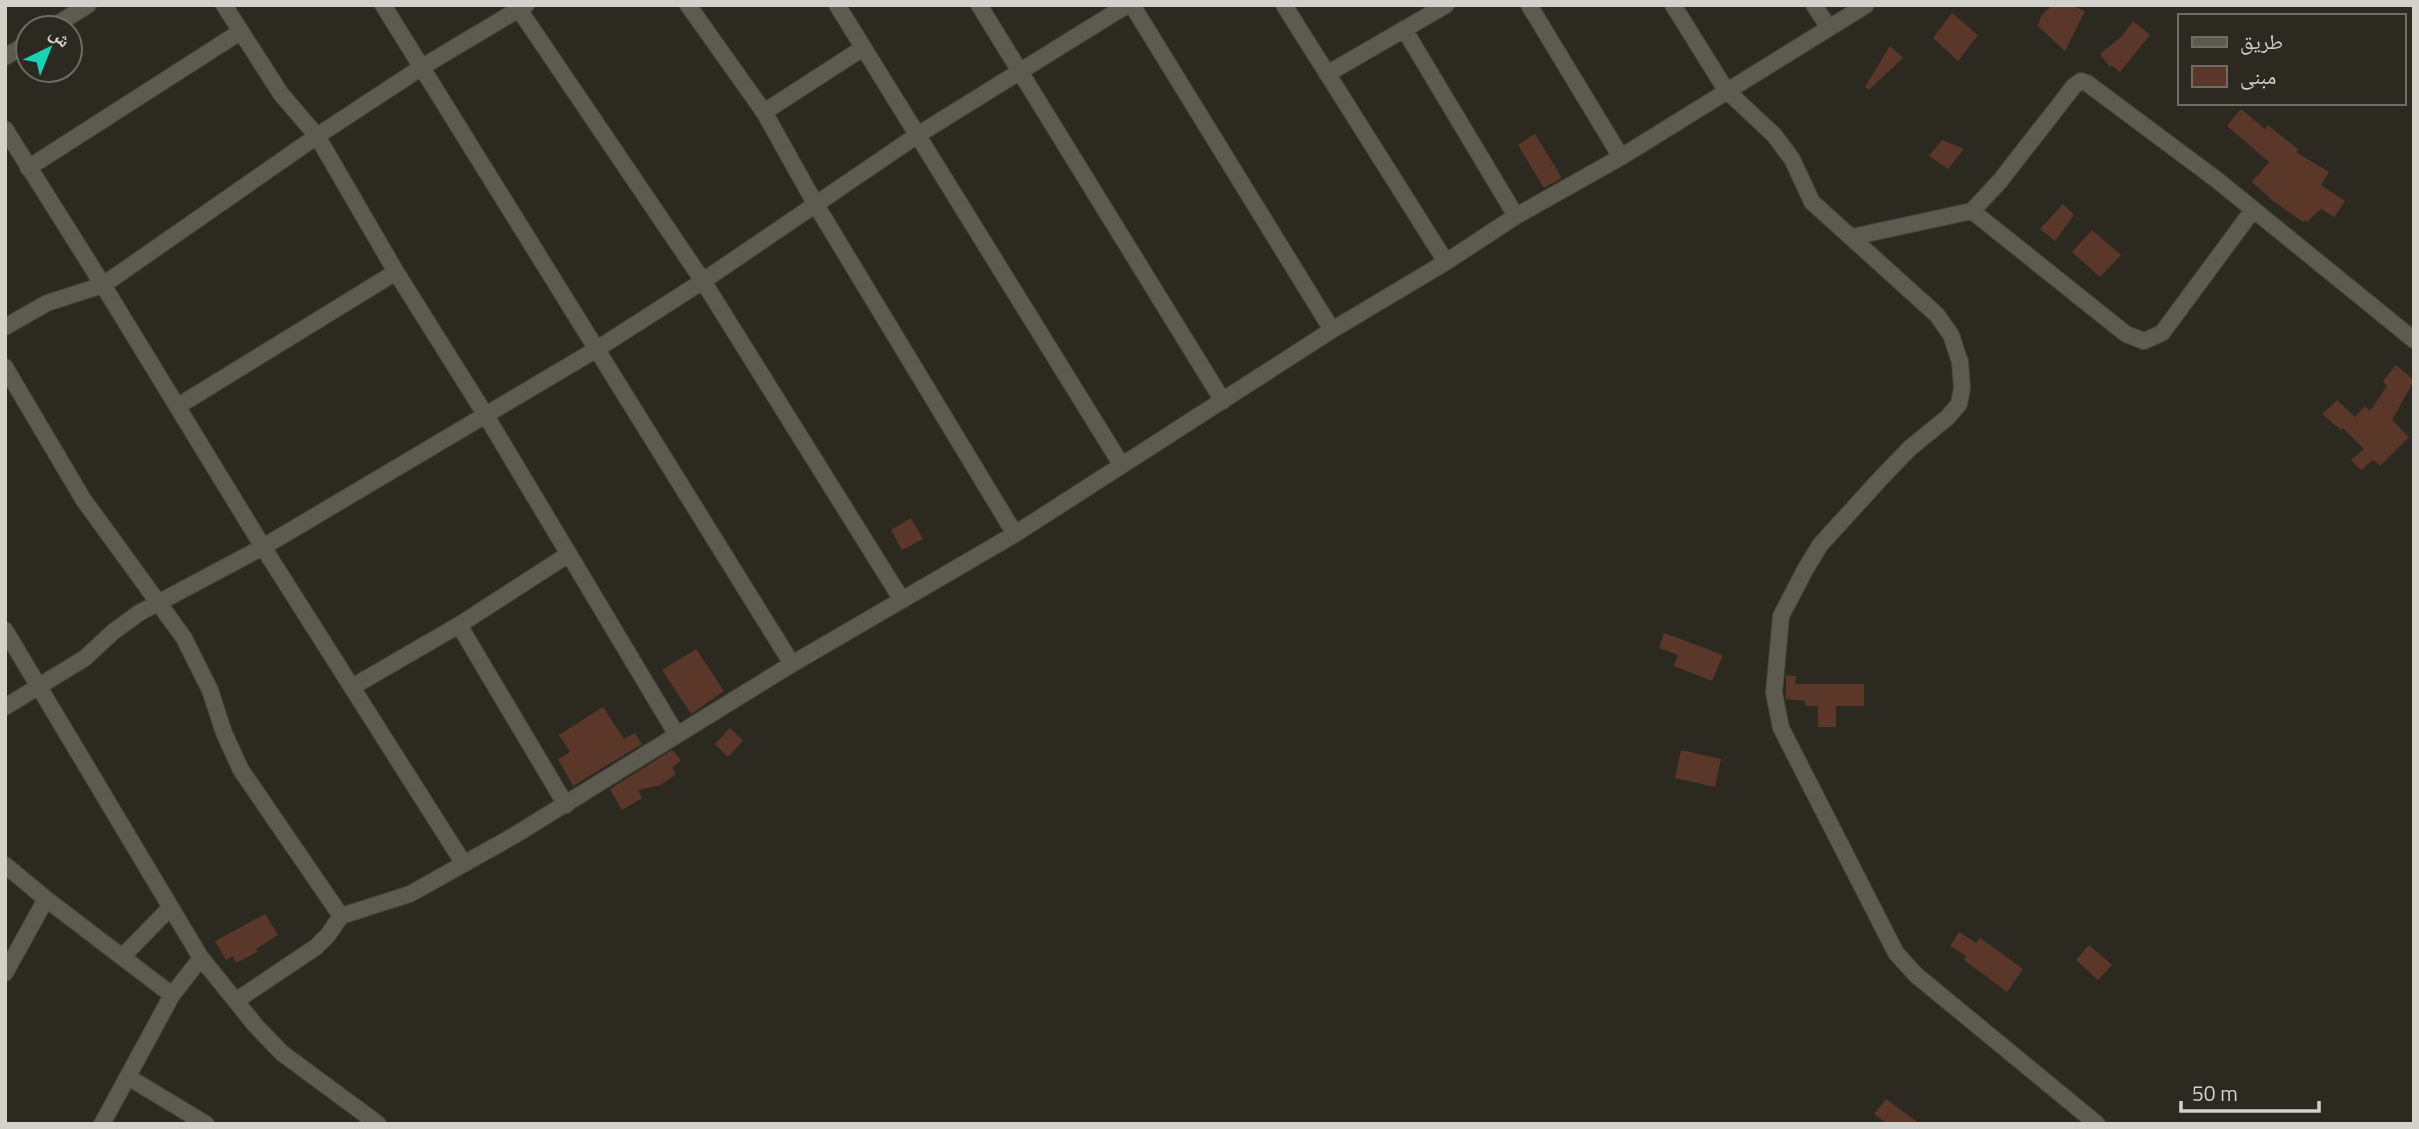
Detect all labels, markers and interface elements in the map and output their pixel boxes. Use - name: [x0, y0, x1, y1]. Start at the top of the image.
- north arrow: [14, 14, 84, 84]
- legend: [2178, 14, 2405, 105]
- text: ش: [44, 19, 78, 54]
- text: طريق: [2240, 25, 2283, 57]
- text: مبنى: [2240, 60, 2276, 92]
- scale bar: [2181, 1070, 2319, 1114]
- text: 50 m: [2192, 1077, 2238, 1109]

